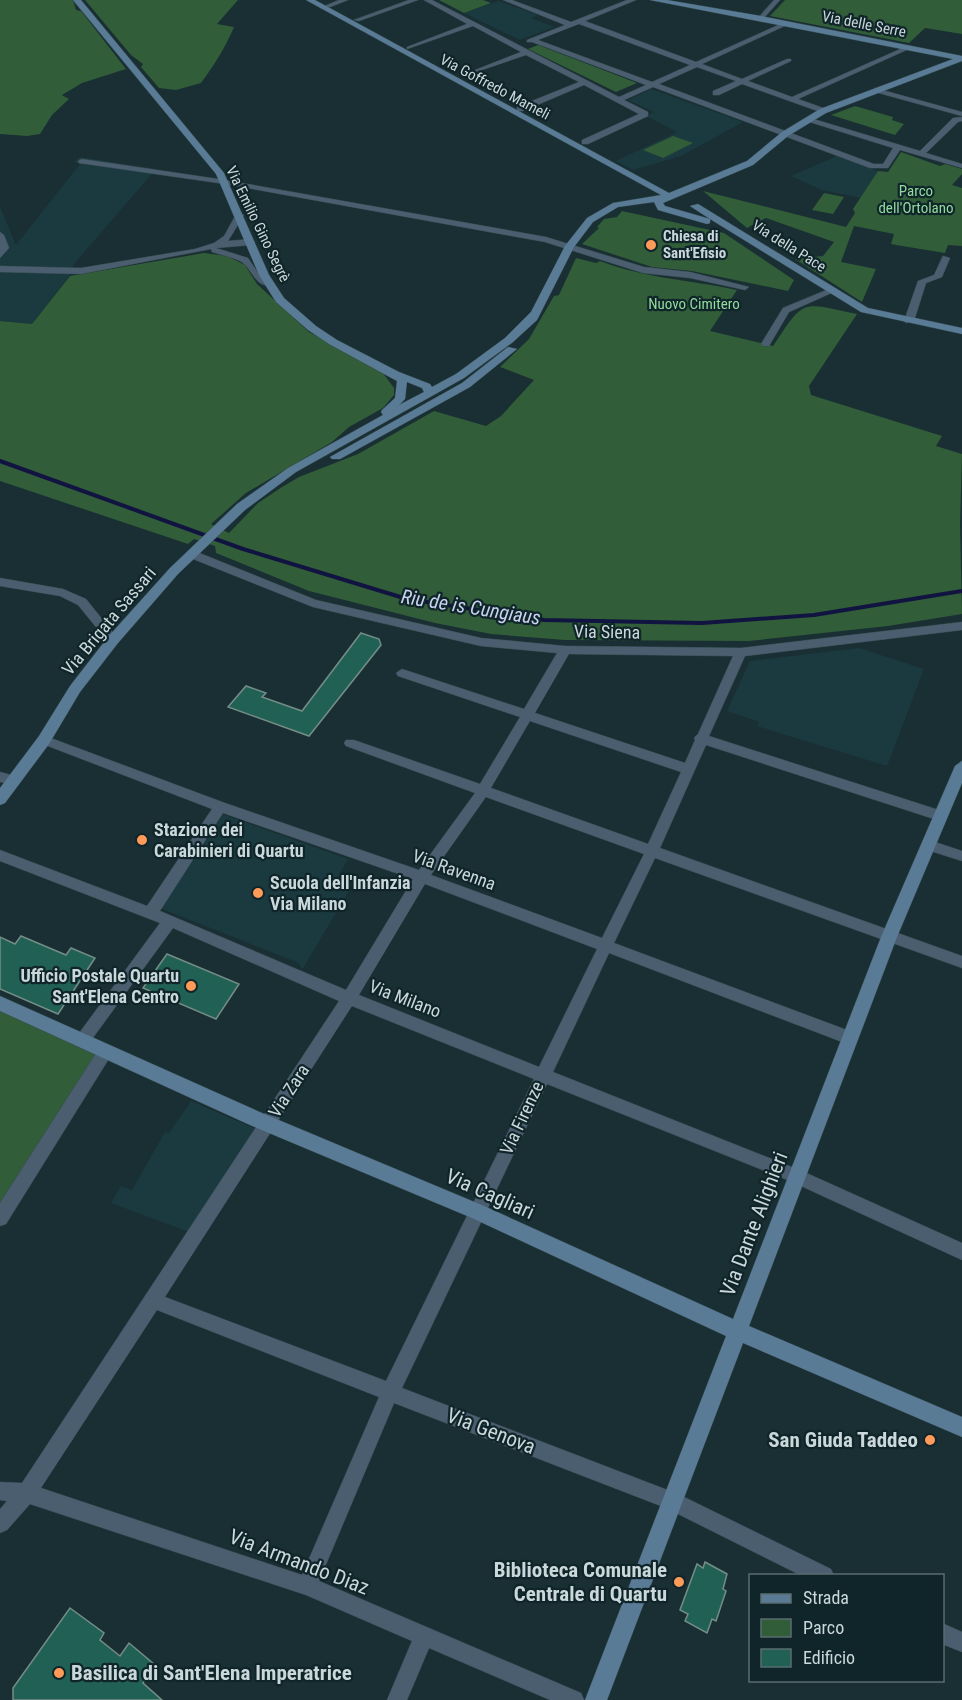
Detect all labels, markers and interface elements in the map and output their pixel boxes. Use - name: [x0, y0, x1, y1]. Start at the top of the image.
- street label: Via delle Serre: [820, 7, 908, 41]
- street label: Via Goffredo Mameli: [437, 50, 553, 124]
- street label: Via Emilio Gino Segrè: [222, 163, 294, 285]
- park label: Parco dell'Ortolano: [878, 182, 954, 217]
- street label: Via della Pace: [749, 216, 829, 276]
- place label: Chiesa di Sant'Efisio: [663, 227, 726, 262]
- marker: Chiesa di Sant'Efisio: [644, 238, 658, 252]
- park label: Nuovo Cimitero: [648, 295, 740, 313]
- street label: Via Brigata Sassari: [57, 562, 160, 679]
- water label: Riu de is Cungiaus: [399, 584, 543, 630]
- street label: Via Siena: [574, 620, 640, 643]
- place label: Stazione dei Carabinieri di Quartu: [154, 819, 304, 861]
- marker: Stazione dei Carabinieri di Quartu: [135, 833, 149, 847]
- street label: Via Ravenna: [410, 845, 499, 894]
- place label: Scuola dell'Infanzia Via Milano: [270, 872, 411, 914]
- marker: Scuola dell'Infanzia Via Milano: [251, 886, 265, 900]
- place label: Ufficio Postale Quartu Sant'Elena Centro: [21, 965, 179, 1007]
- street label: Via Milano: [366, 975, 444, 1022]
- marker: Ufficio Postale Quartu Sant'Elena Centro: [184, 979, 198, 993]
- street label: Via Zara: [264, 1060, 313, 1121]
- street label: Via Firenze: [495, 1078, 548, 1158]
- street label: Via Dante Alighieri: [715, 1148, 793, 1300]
- street label: Via Cagliari: [442, 1164, 538, 1224]
- street label: Via Genova: [443, 1403, 539, 1459]
- place label: San Giuda Taddeo: [768, 1428, 918, 1452]
- marker: San Giuda Taddeo: [923, 1433, 937, 1447]
- street label: Via Armando Diaz: [226, 1524, 372, 1600]
- place label: Biblioteca Comunale Centrale di Quartu: [494, 1558, 667, 1606]
- legend: [749, 1574, 944, 1682]
- marker: Biblioteca Comunale Centrale di Quartu: [672, 1575, 686, 1589]
- text: Strada: [803, 1587, 849, 1608]
- text: Parco: [803, 1617, 844, 1638]
- text: Edificio: [803, 1647, 855, 1668]
- place label: Basilica di Sant'Elena Imperatrice: [71, 1661, 352, 1685]
- marker: Basilica di Sant'Elena Imperatrice: [52, 1666, 66, 1680]

